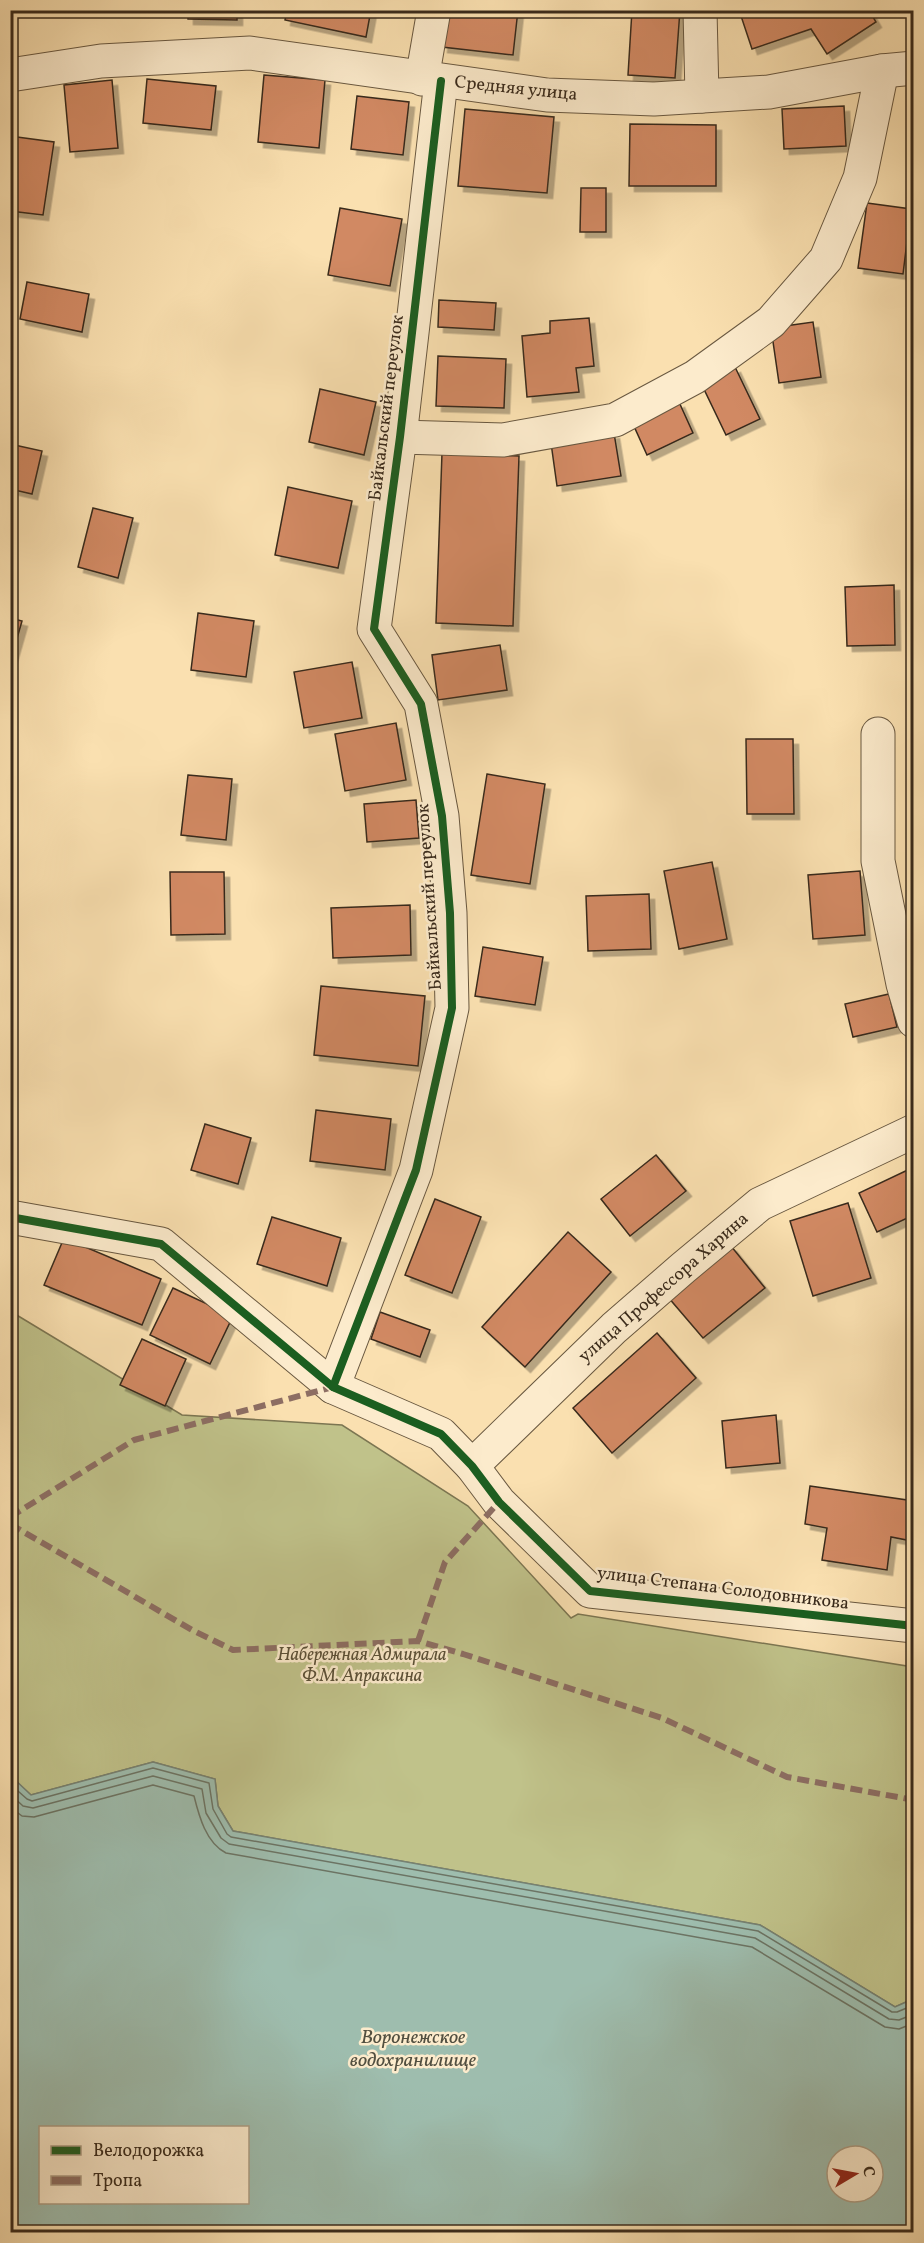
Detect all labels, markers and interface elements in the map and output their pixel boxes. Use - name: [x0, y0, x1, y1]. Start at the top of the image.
- street label: Средняя улица: [453, 70, 579, 108]
- street label: Байкальский переулок: [363, 313, 411, 502]
- street label: Байкальский переулок: [411, 802, 449, 991]
- street label: улица Профессора Харина: [573, 1207, 755, 1369]
- street label: улица Степана Солодовникова: [595, 1561, 851, 1617]
- park label: Набережная Адмирала Ф.М. Апраксина: [277, 1643, 447, 1689]
- water label: Воронежское водохранилище: [350, 2024, 477, 2075]
- legend: [39, 2126, 249, 2204]
- text: Велодорожка: [93, 2139, 204, 2164]
- north arrow: [825, 2144, 885, 2204]
- text: С: [856, 2165, 880, 2179]
- text: Тропа: [93, 2169, 142, 2194]

